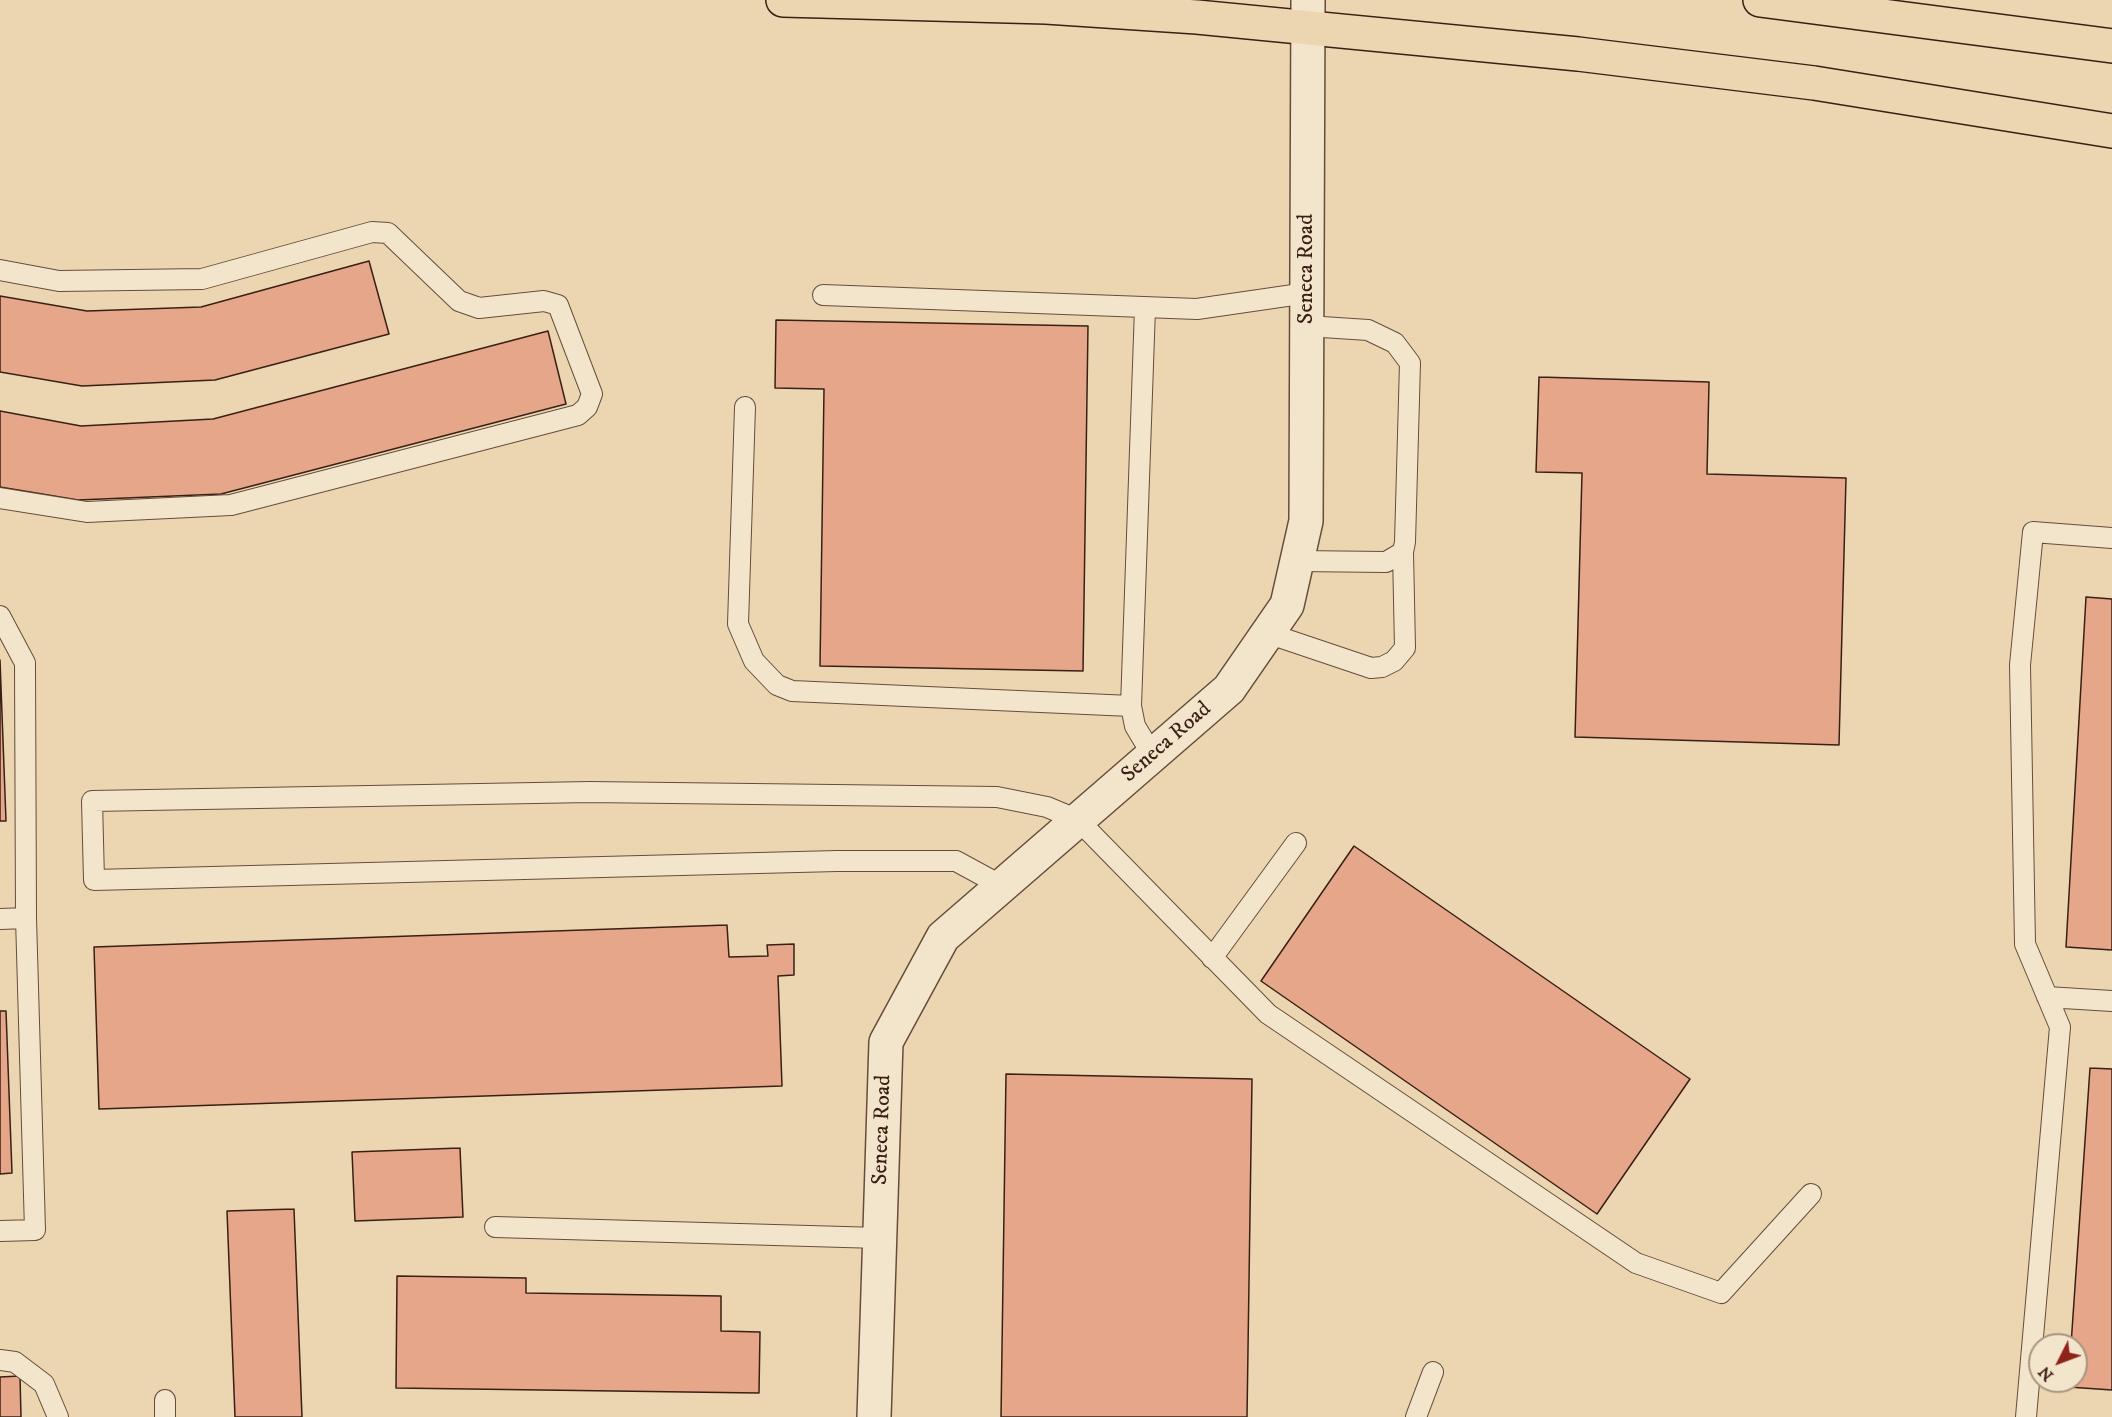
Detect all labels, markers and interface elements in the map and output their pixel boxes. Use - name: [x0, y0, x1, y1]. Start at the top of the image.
- street label: Seneca Road: [1294, 214, 1320, 324]
- street label: Seneca Road: [1117, 697, 1217, 789]
- street label: Seneca Road: [868, 1074, 898, 1186]
- north arrow: [2028, 1333, 2088, 1393]
- text: N: [2034, 1362, 2058, 1385]

